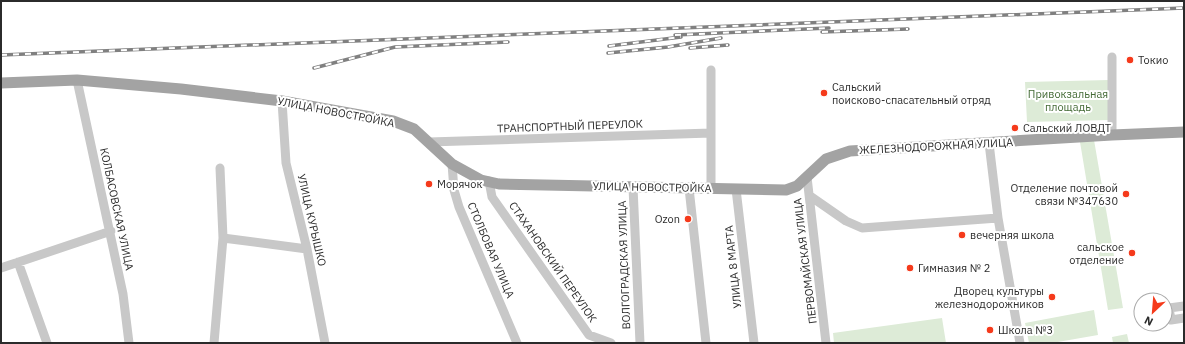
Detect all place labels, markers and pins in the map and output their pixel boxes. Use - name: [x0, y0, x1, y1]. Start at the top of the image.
- place label: Токио: [1138, 53, 1168, 67]
- marker: Токио: [1125, 55, 1135, 65]
- place label: Сальский поисково-спасательный отряд: [832, 80, 991, 107]
- marker: Сальский поисково-спасательный отряд: [819, 88, 829, 98]
- place label: Сальский ЛОВДТ: [1023, 121, 1112, 135]
- marker: Сальский ЛОВДТ: [1010, 123, 1020, 133]
- place label: Морячок: [437, 177, 483, 191]
- marker: Морячок: [424, 179, 434, 189]
- place label: Отделение почтовой связи №347630: [1011, 181, 1118, 208]
- marker: Отделение почтовой связи №347630: [1121, 189, 1131, 199]
- place label: Ozon: [655, 212, 680, 226]
- marker: Ozon: [683, 214, 693, 224]
- place label: вечерняя школа: [970, 228, 1054, 242]
- marker: вечерняя школа: [957, 230, 967, 240]
- place label: сальское отделение: [1069, 240, 1124, 267]
- marker: сальское отделение: [1127, 248, 1137, 258]
- place label: Гимназия № 2: [918, 261, 990, 275]
- marker: Гимназия № 2: [905, 263, 915, 273]
- place label: Дворец культуры железнодорожников: [935, 284, 1044, 311]
- marker: Дворец культуры железнодорожников: [1047, 292, 1057, 302]
- place label: Школа №3: [998, 323, 1053, 337]
- marker: Школа №3: [985, 325, 995, 335]

